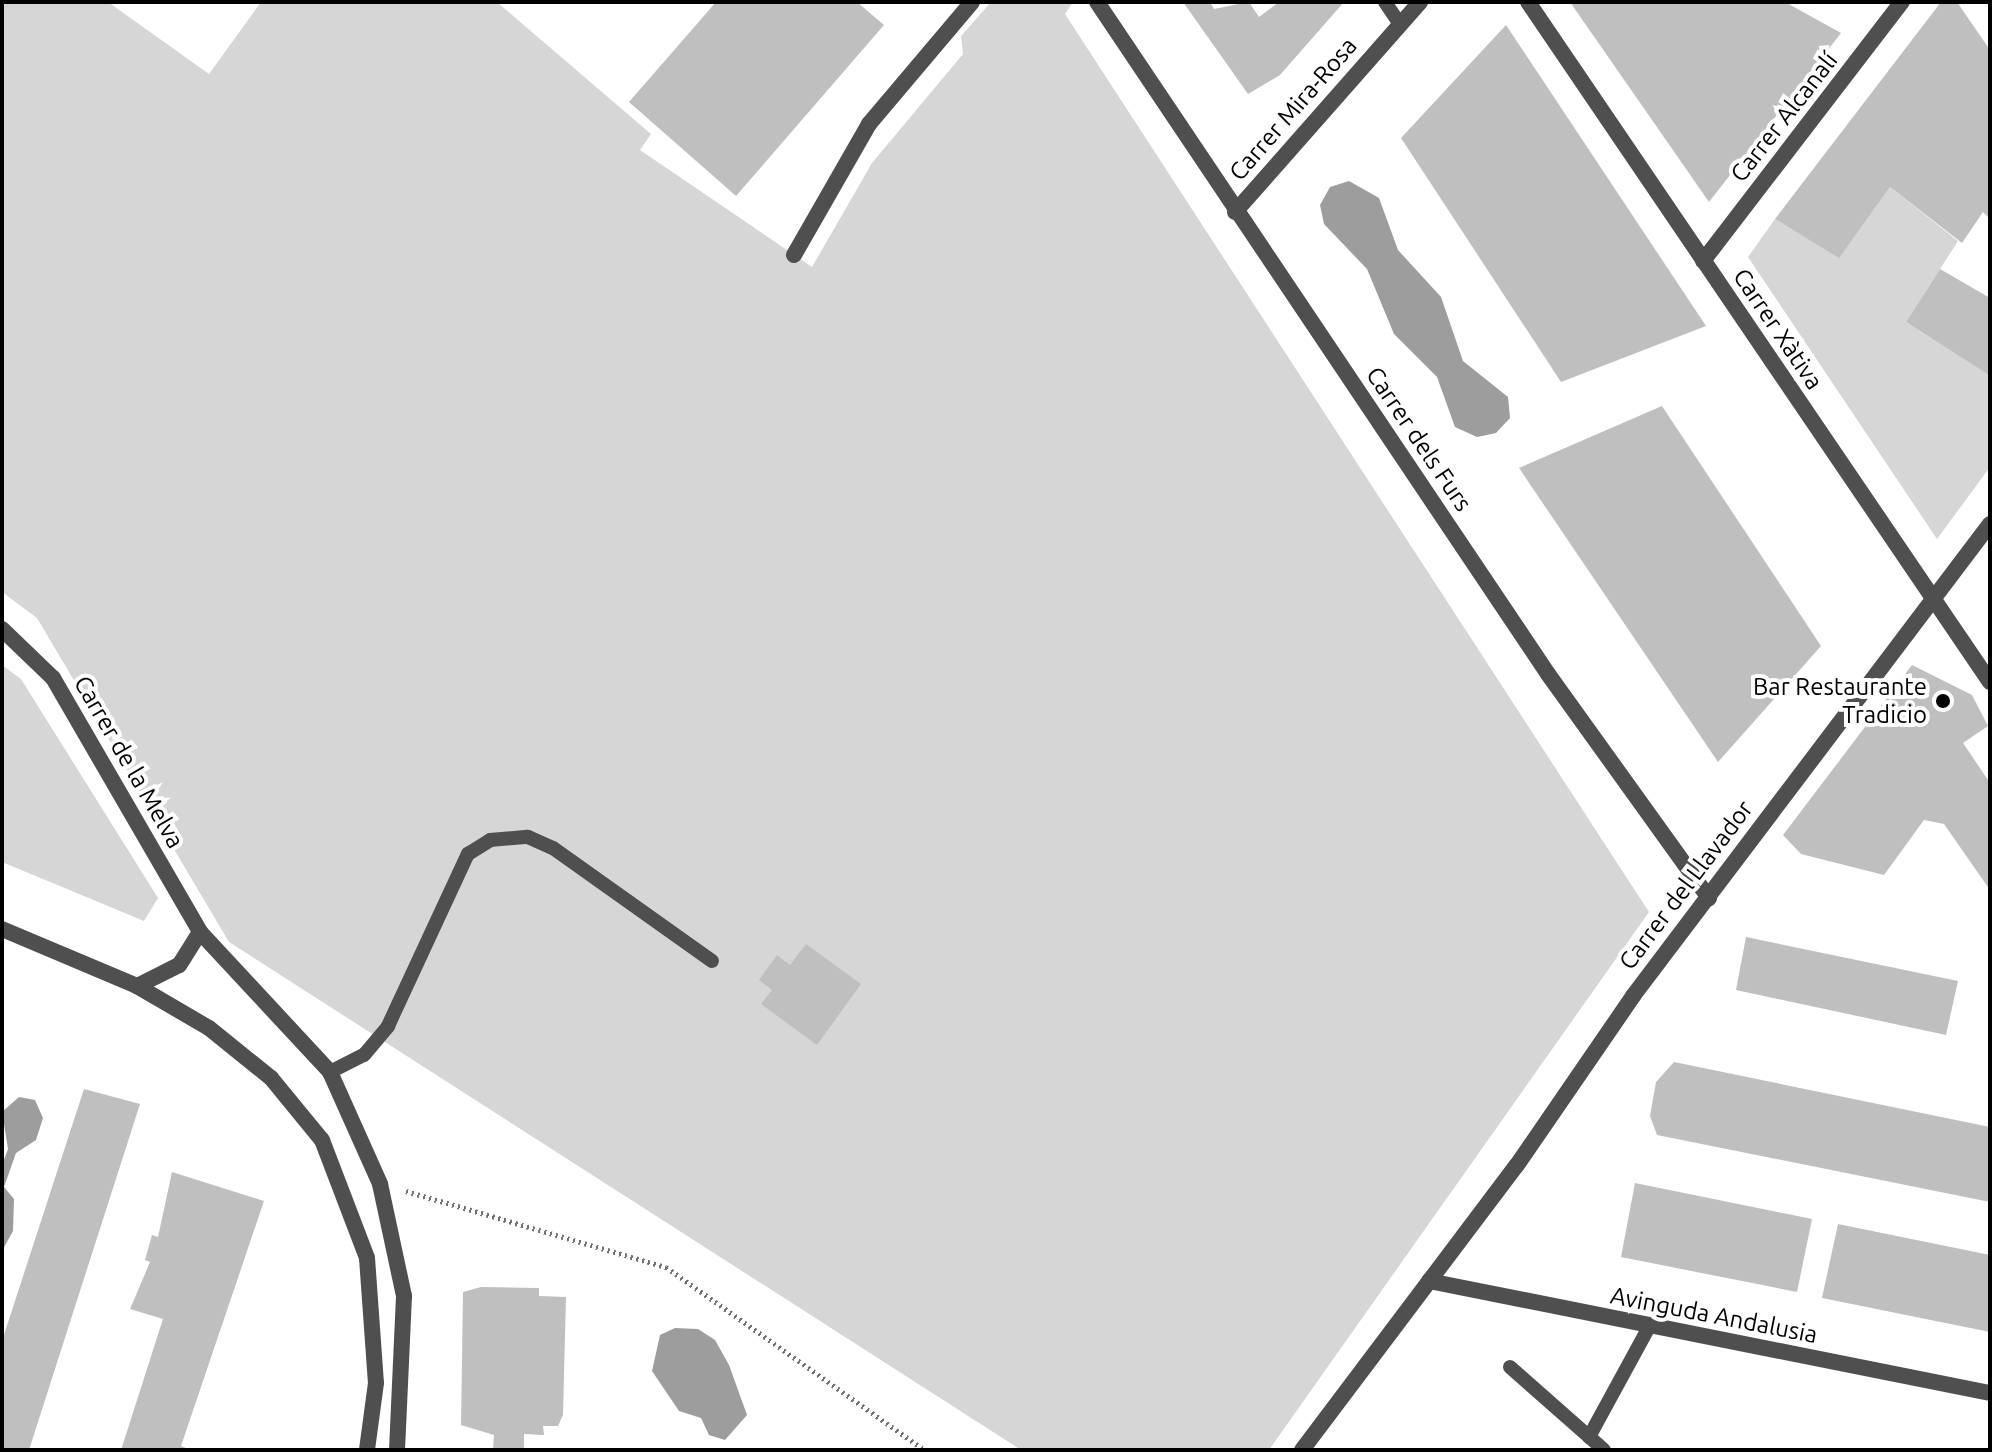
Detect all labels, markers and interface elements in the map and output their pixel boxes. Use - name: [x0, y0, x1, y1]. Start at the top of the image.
- street label: Carrer Mira-Rosa: [1223, 32, 1363, 186]
- street label: Carrer Alcanalí: [1724, 46, 1844, 188]
- street label: Carrer Xàtiva: [1727, 263, 1829, 395]
- street label: Carrer dels Furs: [1360, 361, 1478, 517]
- street label: Carrer de la Melva: [68, 671, 190, 853]
- place label: Bar Restaurante Tradicio: [1753, 673, 1927, 729]
- marker: Bar Restaurante Tradicio: [1934, 692, 1952, 710]
- street label: Carrer del Llavador: [1613, 795, 1759, 975]
- street label: Avinguda Andalusia: [1608, 1281, 1820, 1349]

